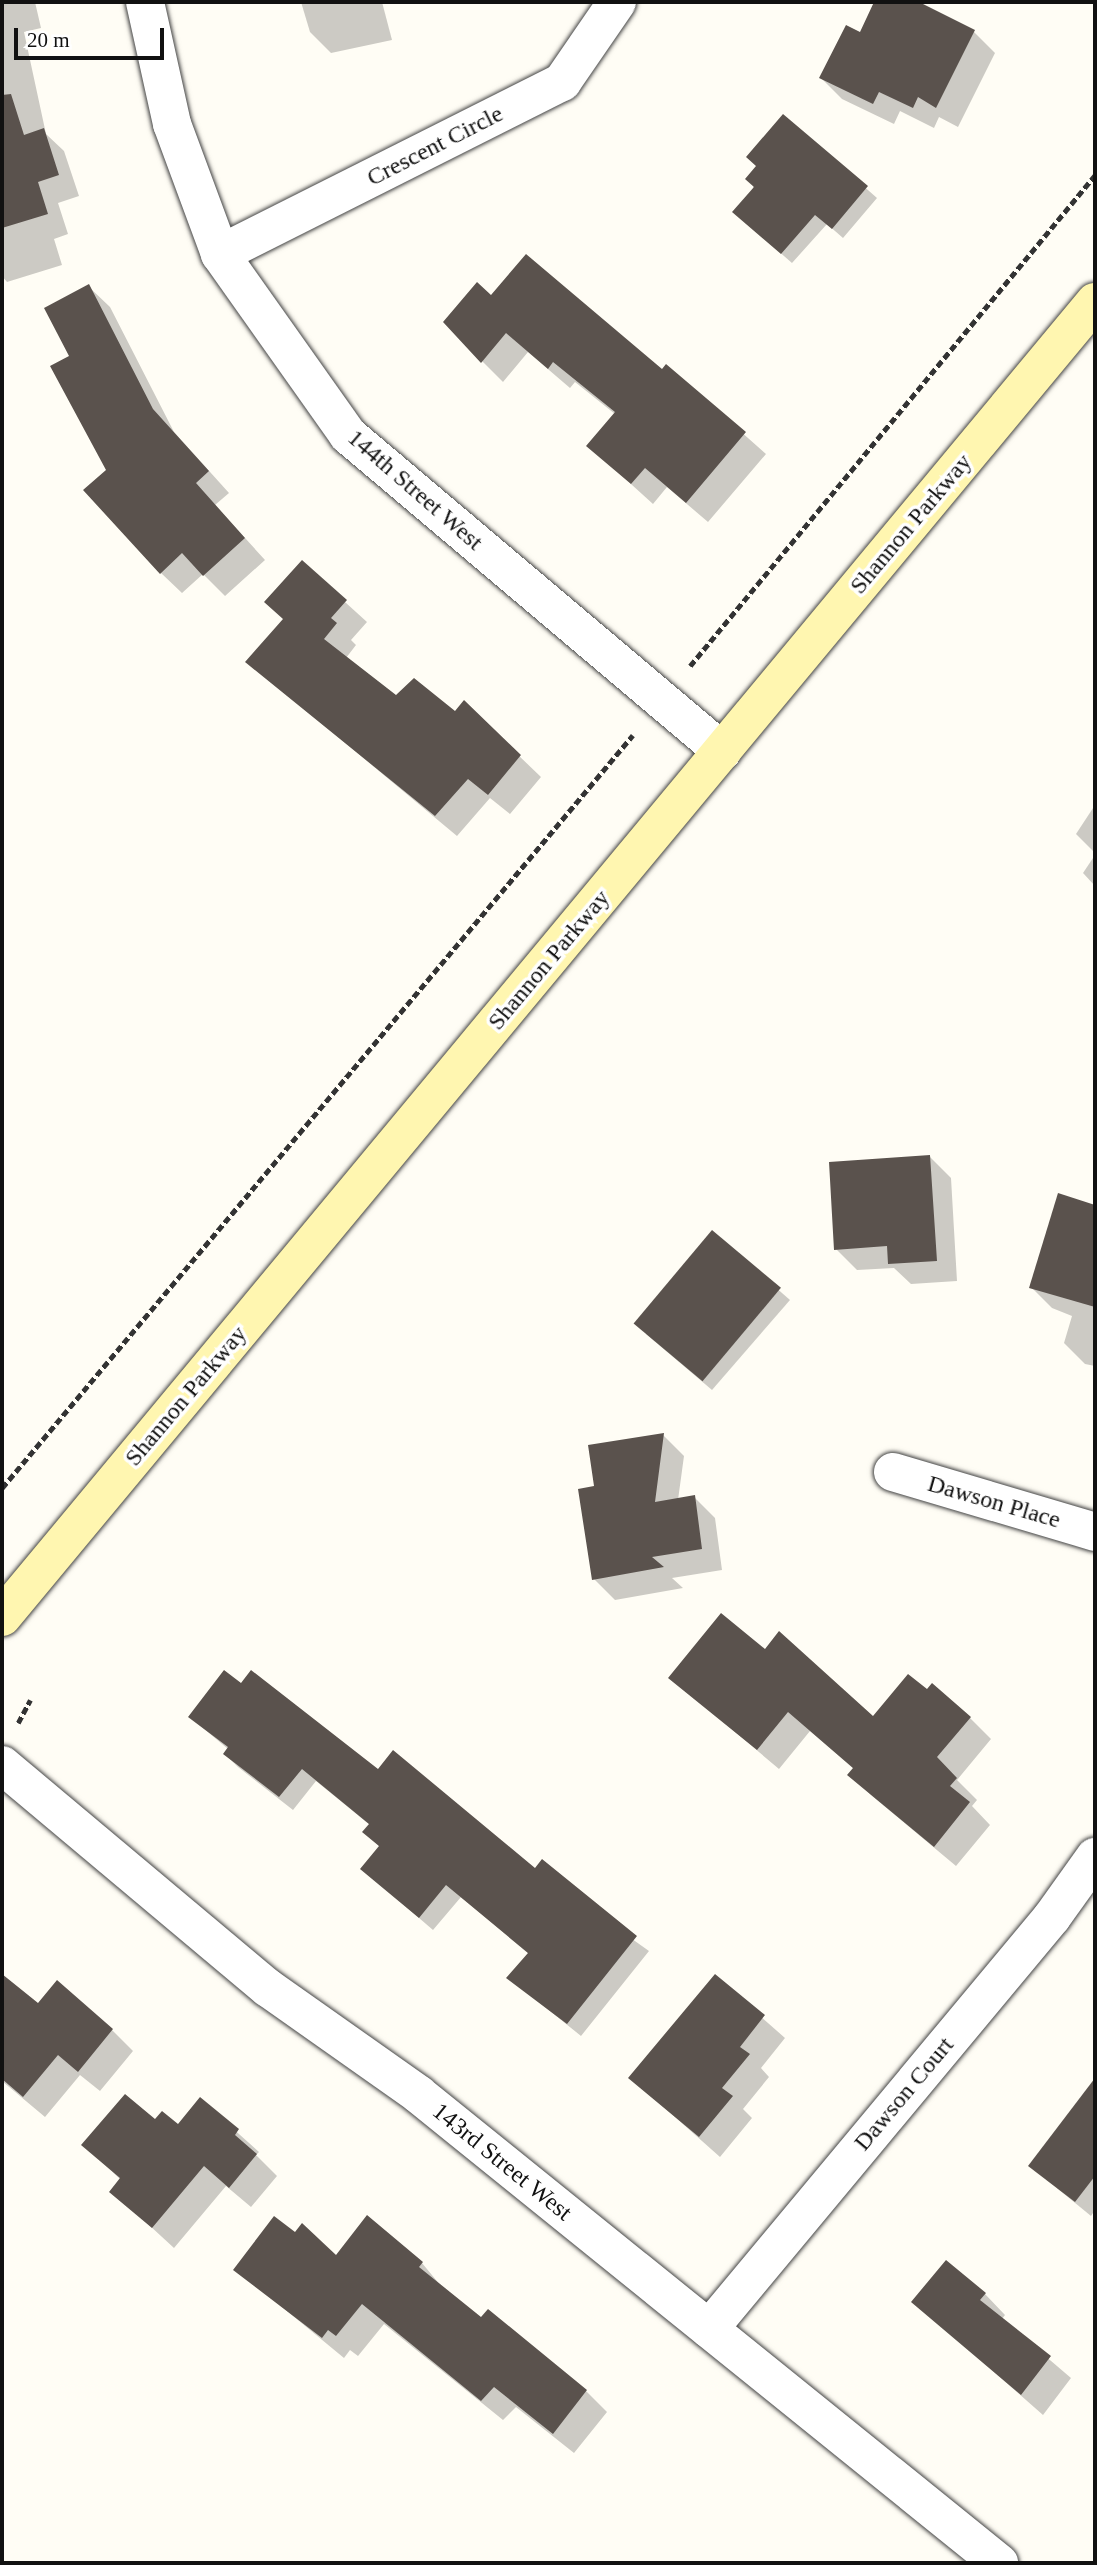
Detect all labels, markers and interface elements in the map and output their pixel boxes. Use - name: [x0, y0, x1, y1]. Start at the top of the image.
- scale bar: [18, 14, 168, 58]
- text: 20 m: [27, 28, 70, 52]
- street label: Crescent Circle: [362, 99, 508, 193]
- street label: 144th Street West: [341, 423, 489, 557]
- street label: Shannon Parkway: [844, 448, 978, 600]
- street label: Shannon Parkway: [482, 884, 616, 1036]
- street label: Shannon Parkway: [119, 1320, 253, 1472]
- street label: Dawson Place: [924, 1469, 1064, 1535]
- street label: Dawson Court: [848, 2031, 960, 2157]
- street label: 143rd Street West: [426, 2097, 578, 2227]

